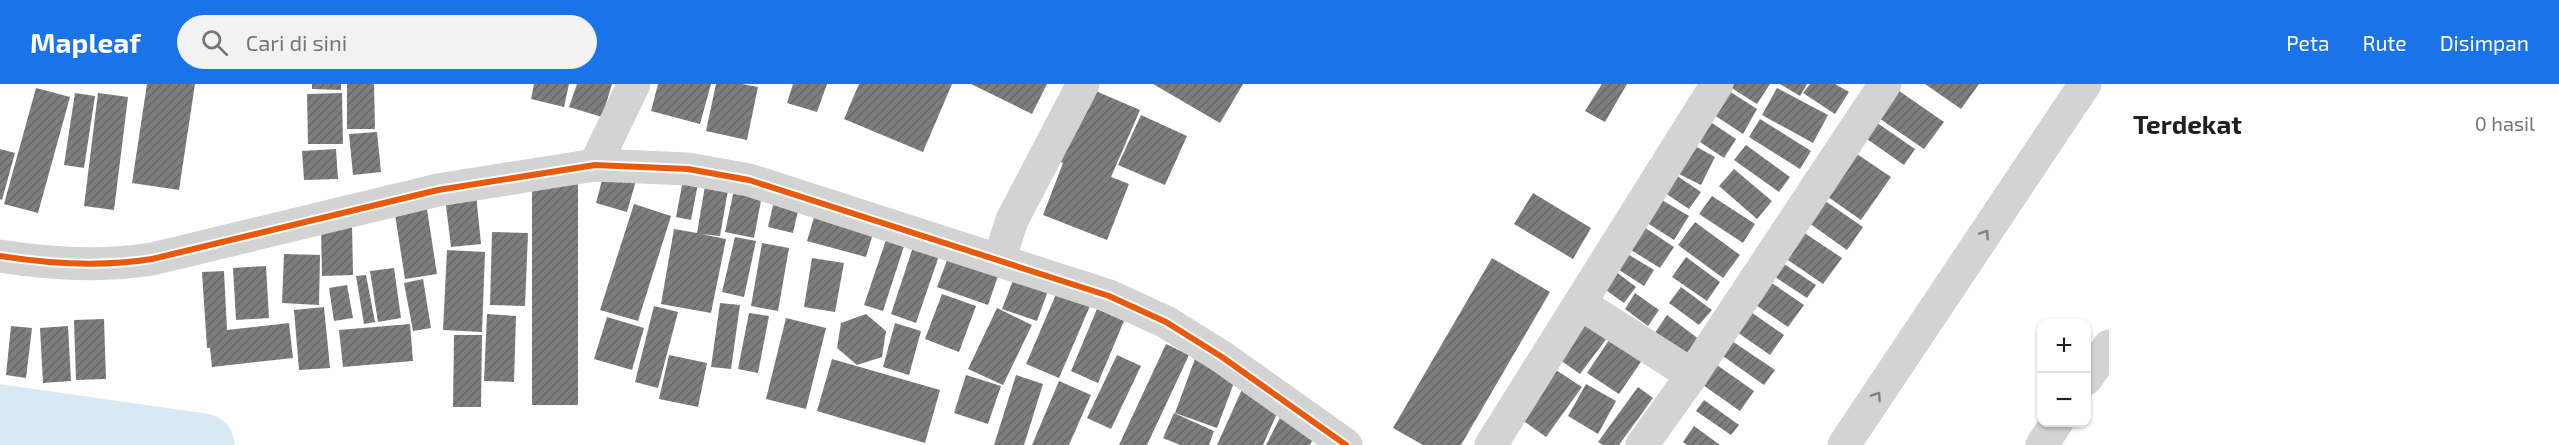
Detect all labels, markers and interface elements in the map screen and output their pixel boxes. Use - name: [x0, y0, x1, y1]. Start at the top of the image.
- search box: [177, 15, 597, 69]
- text: Mapleaf: [30, 25, 141, 59]
- icon: search: [198, 26, 231, 59]
- text: Cari di sini: [246, 29, 347, 55]
- text: Peta: [2286, 30, 2329, 55]
- text: Rute: [2362, 30, 2407, 55]
- text: Disimpan: [2440, 30, 2529, 55]
- text: Terdekat: [2133, 108, 2242, 139]
- text: 0 hasil: [2475, 111, 2535, 135]
- one-way arrow: [1978, 230, 1989, 241]
- map controls: [2037, 319, 2091, 427]
- button: +: [2037, 319, 2091, 373]
- button: −: [2037, 373, 2091, 427]
- one-way arrow: [1870, 392, 1881, 403]

